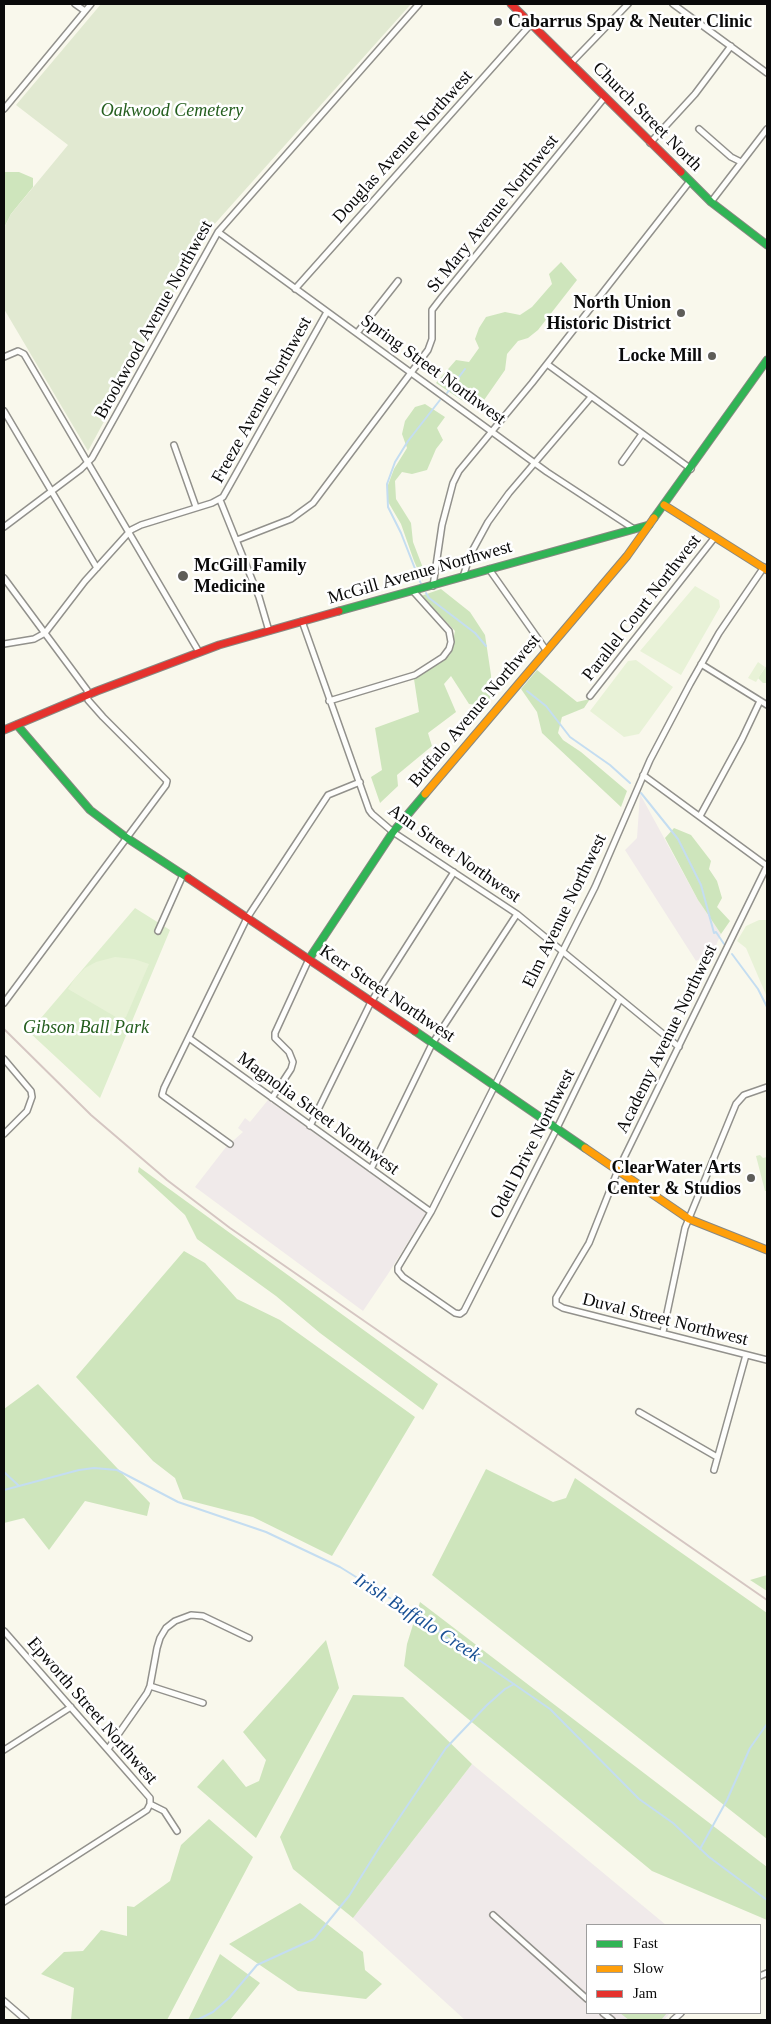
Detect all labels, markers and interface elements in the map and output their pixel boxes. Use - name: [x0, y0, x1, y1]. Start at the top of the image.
- place label: Cabarrus Spay & Neuter Clinic: [508, 11, 752, 33]
- marker: Cabarrus Spay & Neuter Clinic: [492, 16, 504, 28]
- street label: Church Street North: [588, 58, 706, 176]
- street label: Douglas Avenue Northwest: [329, 66, 477, 228]
- park label: Oakwood Cemetery: [101, 100, 243, 122]
- street label: St Mary Avenue Northwest: [423, 131, 563, 297]
- street label: Brookwood Avenue Northwest: [90, 217, 218, 423]
- place label: North Union Historic District: [547, 292, 671, 334]
- marker: North Union Historic District: [675, 307, 687, 319]
- street label: Spring Street Northwest: [356, 310, 510, 430]
- street label: Freeze Avenue Northwest: [207, 313, 317, 487]
- place label: Locke Mill: [619, 345, 702, 367]
- marker: Locke Mill: [706, 350, 718, 362]
- street label: Parallel Court Northwest: [578, 530, 706, 686]
- street label: McGill Avenue Northwest: [325, 536, 515, 610]
- place label: McGill Family Medicine: [194, 555, 306, 598]
- marker: McGill Family Medicine: [176, 569, 190, 583]
- street label: Buffalo Avenue Northwest: [405, 630, 545, 792]
- street label: Ann Street Northwest: [384, 800, 524, 908]
- street label: Elm Avenue Northwest: [518, 830, 612, 992]
- street label: Kerr Street Northwest: [315, 941, 459, 1047]
- street label: Academy Avenue Northwest: [612, 941, 722, 1137]
- park label: Gibson Ball Park: [23, 1017, 149, 1039]
- street label: Magnolia Street Northwest: [233, 1048, 403, 1180]
- street label: Odell Drive Northwest: [486, 1066, 580, 1222]
- place label: ClearWater Arts Center & Studios: [607, 1157, 741, 1200]
- marker: ClearWater Arts Center & Studios: [745, 1172, 757, 1184]
- street label: Duval Street Northwest: [580, 1289, 750, 1351]
- water label: Irish Buffalo Creek: [350, 1569, 484, 1667]
- street label: Epworth Street Northwest: [22, 1633, 162, 1789]
- legend: [586, 1924, 761, 2014]
- text: Fast: [633, 1935, 658, 1951]
- text: Slow: [633, 1960, 664, 1976]
- text: Jam: [633, 1985, 657, 2001]

